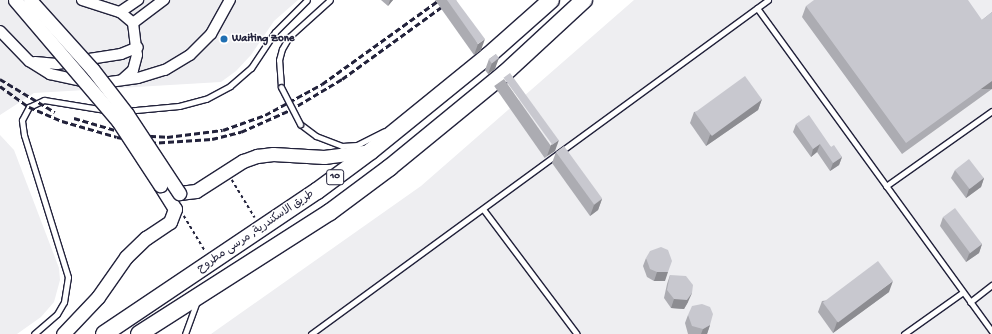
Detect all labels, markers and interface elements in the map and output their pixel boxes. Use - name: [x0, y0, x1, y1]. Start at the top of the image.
- place label: Waiting Zone: [232, 32, 295, 46]
- marker: Waiting Zone: [219, 34, 229, 44]
- road number: 10: [326, 169, 344, 185]
- street label: طريق الاسكندرية, مرسى مطروح: [195, 188, 317, 276]

